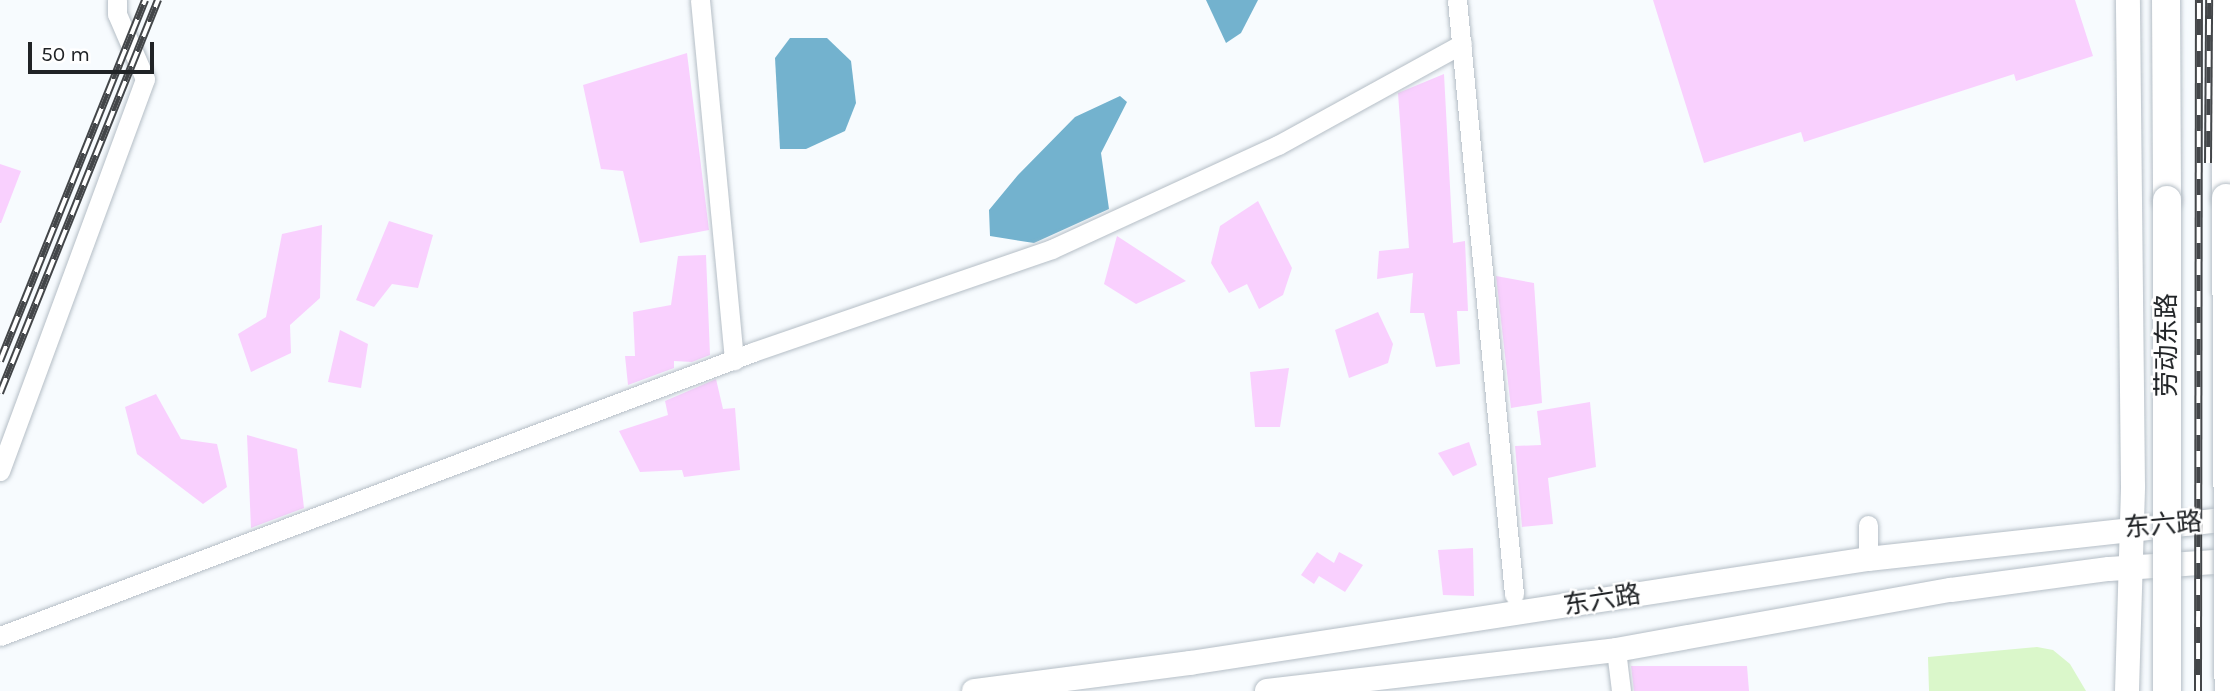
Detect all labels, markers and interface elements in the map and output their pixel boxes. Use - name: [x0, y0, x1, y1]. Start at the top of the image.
- scale bar: [32, 28, 158, 72]
- text: 50 m: [41, 42, 90, 66]
- street label: 劳动东路: [2151, 293, 2183, 397]
- street label: 东六路: [2123, 506, 2203, 544]
- street label: 东六路: [1561, 578, 1643, 622]

